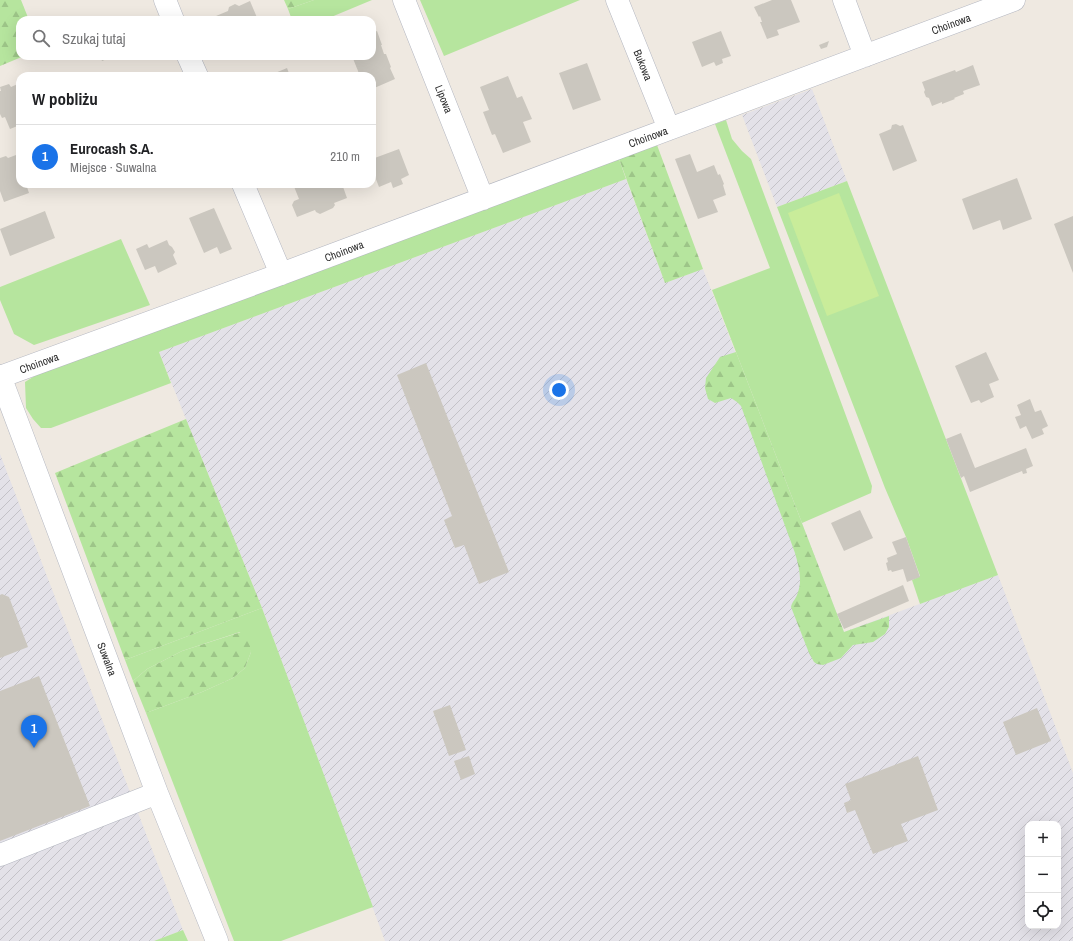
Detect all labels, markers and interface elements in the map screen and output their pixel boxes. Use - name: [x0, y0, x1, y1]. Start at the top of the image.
- street label: Choinowa: [930, 10, 972, 38]
- search box: [16, 16, 376, 60]
- icon: search: [30, 27, 52, 49]
- text: Szukaj tutaj: [62, 28, 126, 49]
- street label: Bukowa: [630, 47, 656, 83]
- street label: Lipowa: [432, 83, 456, 115]
- text: W pobliżu: [32, 87, 98, 110]
- street label: Choinowa: [627, 123, 669, 151]
- text: Eurocash S.A.: [70, 138, 153, 159]
- text: 1: [42, 148, 48, 165]
- text: 210 m: [330, 148, 360, 165]
- text: Miejsce · Suwalna: [70, 159, 157, 176]
- street label: Choinowa: [323, 237, 365, 265]
- street label: Choinowa: [18, 349, 60, 377]
- your location: [549, 380, 569, 400]
- street label: Suwalna: [94, 640, 120, 678]
- pin: 1: [21, 715, 47, 748]
- map controls: [1025, 821, 1061, 929]
- button: +: [1025, 821, 1061, 857]
- button: −: [1025, 857, 1061, 893]
- button: locate: [1025, 893, 1061, 929]

